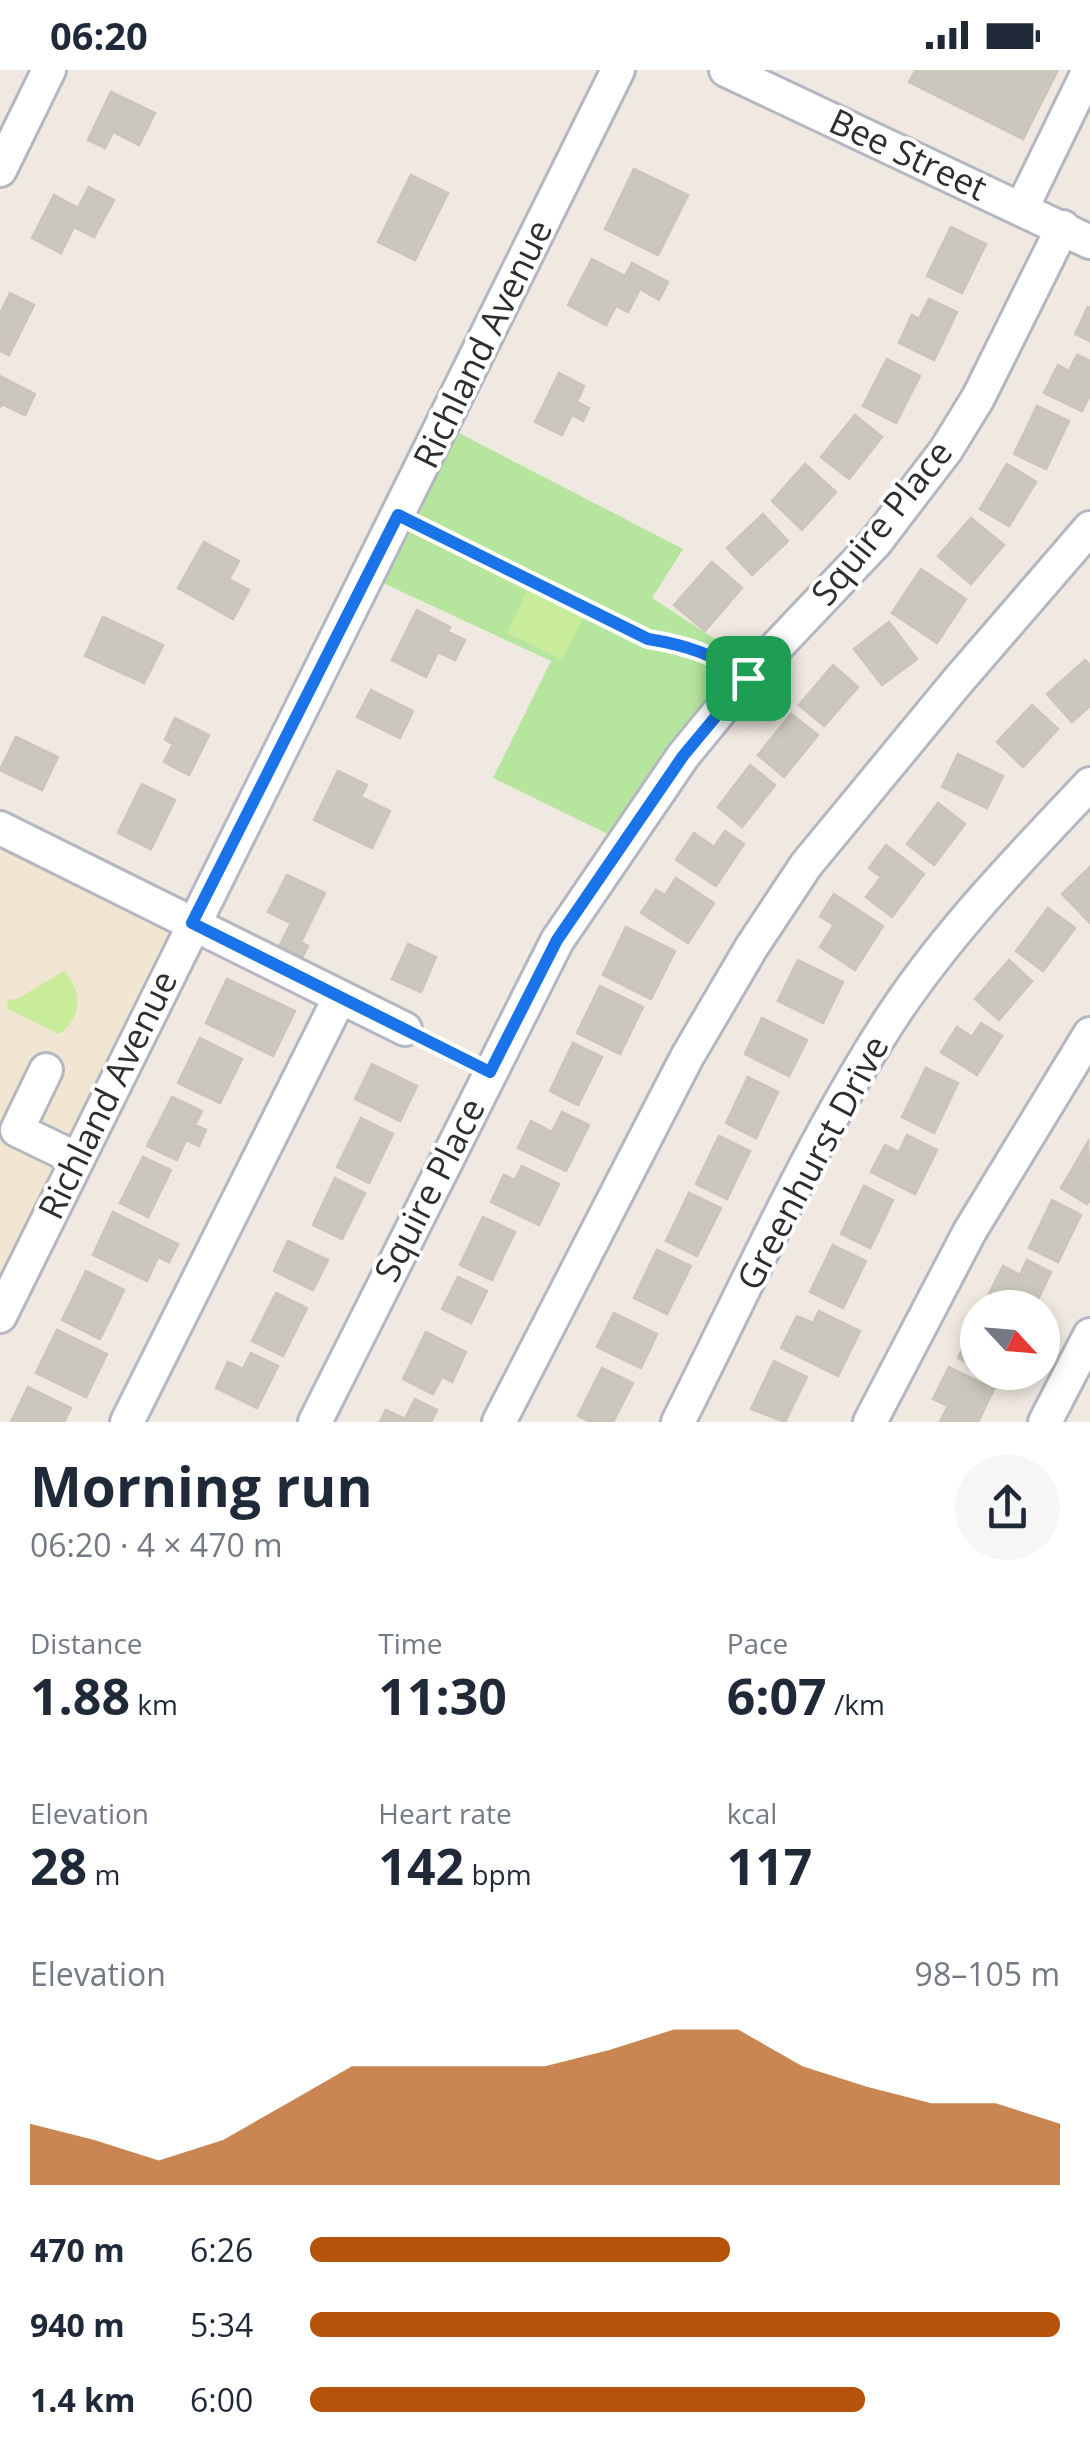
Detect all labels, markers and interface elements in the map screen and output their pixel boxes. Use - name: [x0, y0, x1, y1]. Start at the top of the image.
- text: 06:20: [50, 9, 148, 61]
- street label: Bee Street: [822, 97, 995, 211]
- street label: Richland Avenue: [401, 211, 562, 475]
- street label: Squire Place: [800, 430, 962, 614]
- pin: [706, 636, 791, 721]
- icon: arrive: [721, 651, 776, 706]
- street label: Richland Avenue: [26, 962, 187, 1226]
- street label: Greenhurst Drive: [725, 1027, 899, 1298]
- street label: Squire Place: [362, 1090, 495, 1289]
- north arrow: [960, 1290, 1060, 1390]
- map controls: [960, 1290, 1060, 1390]
- text: Morning run: [30, 1448, 373, 1523]
- button: share: [955, 1455, 1060, 1560]
- text: 06:20 · 4 × 470 m: [30, 1523, 283, 1566]
- text: Distance: [30, 1624, 143, 1662]
- text: Time: [378, 1624, 442, 1662]
- text: Pace: [727, 1624, 788, 1662]
- text: 1.88: [30, 1662, 130, 1730]
- text: 11:30: [378, 1662, 507, 1730]
- text: 6:07: [727, 1662, 827, 1730]
- text: km: [130, 1685, 178, 1723]
- text: /km: [827, 1685, 885, 1723]
- text: Elevation: [30, 1794, 149, 1832]
- text: Heart rate: [378, 1794, 512, 1832]
- text: kcal: [727, 1794, 777, 1832]
- text: 28: [30, 1832, 87, 1900]
- text: 142: [378, 1832, 464, 1900]
- text: 117: [727, 1832, 812, 1900]
- text: m: [87, 1855, 120, 1893]
- text: bpm: [464, 1855, 532, 1893]
- text: Elevation: [30, 1952, 166, 1995]
- text: 98–105 m: [915, 1952, 1060, 1995]
- text: 470 m: [30, 2228, 125, 2271]
- text: 6:26: [190, 2228, 253, 2271]
- text: 940 m: [30, 2303, 125, 2346]
- text: 5:34: [190, 2303, 253, 2346]
- text: 1.4 km: [30, 2378, 135, 2421]
- text: 6:00: [190, 2378, 253, 2421]

